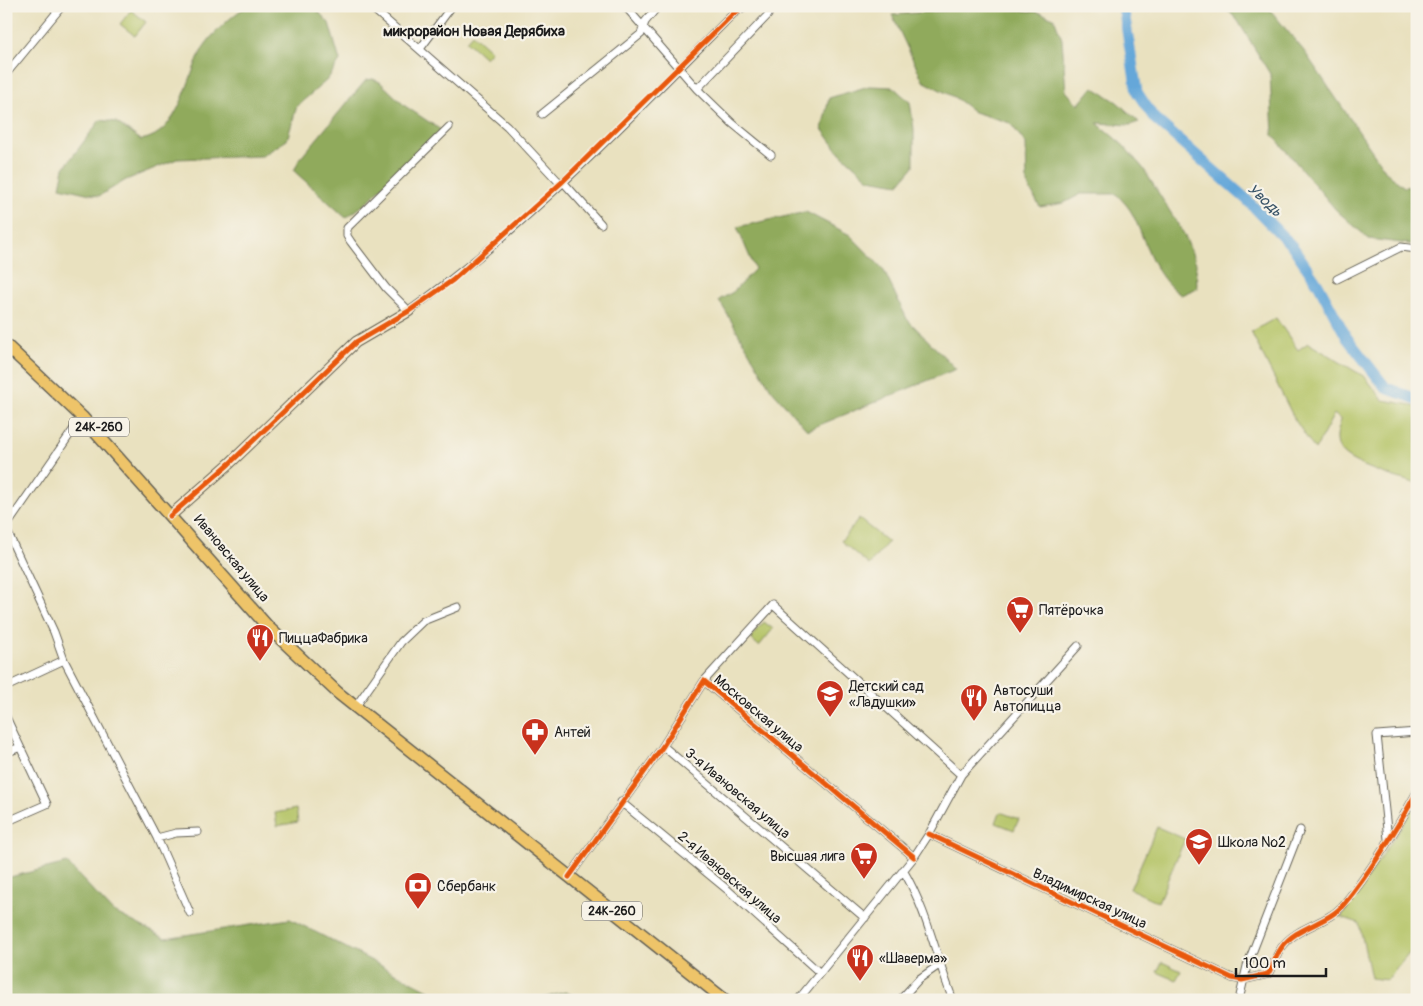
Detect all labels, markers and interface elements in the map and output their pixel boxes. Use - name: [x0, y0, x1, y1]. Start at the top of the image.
- district label: микрорайон Новая Дерябиха: [383, 22, 565, 41]
- water label: Уводь: [1243, 180, 1286, 221]
- road number: 24К-260: [69, 418, 129, 437]
- street label: Ивановская улица: [190, 511, 273, 605]
- supermarket icon: Пятёрочка: [1005, 595, 1035, 634]
- place label: Пятёрочка: [1039, 602, 1103, 619]
- restaurant icon: ПиццаФабрика: [245, 623, 275, 662]
- place label: ПиццаФабрика: [279, 630, 368, 647]
- street label: Московская улица: [710, 671, 807, 756]
- place label: Детский сад «Ладушки»: [848, 678, 924, 711]
- school or university icon: Детский сад «Ладушки»: [815, 679, 845, 718]
- place label: Автосуши Автопицца: [993, 682, 1061, 715]
- restaurant icon: Автосуши Автопицца: [959, 683, 989, 722]
- pharmacy icon: Антей: [520, 717, 550, 756]
- place label: Антей: [554, 724, 591, 741]
- street label: 3-я Ивановская улица: [682, 744, 794, 842]
- school or university icon: Школа №2: [1184, 827, 1214, 866]
- street label: 2-я Ивановская улица: [674, 828, 785, 927]
- place label: Школа №2: [1218, 834, 1286, 851]
- supermarket icon: Высшая лига: [849, 841, 879, 880]
- place label: Высшая лига: [770, 848, 845, 865]
- street label: Владимирская улица: [1030, 865, 1149, 932]
- bank icon: Сбербанк: [403, 871, 433, 910]
- place label: Сбербанк: [437, 878, 496, 895]
- road number: 24К-260: [582, 901, 642, 920]
- restaurant icon: «Шаверма»: [845, 943, 875, 982]
- scale bar: [1236, 946, 1326, 978]
- place label: «Шаверма»: [879, 950, 947, 967]
- text: 100 m: [1243, 954, 1286, 973]

